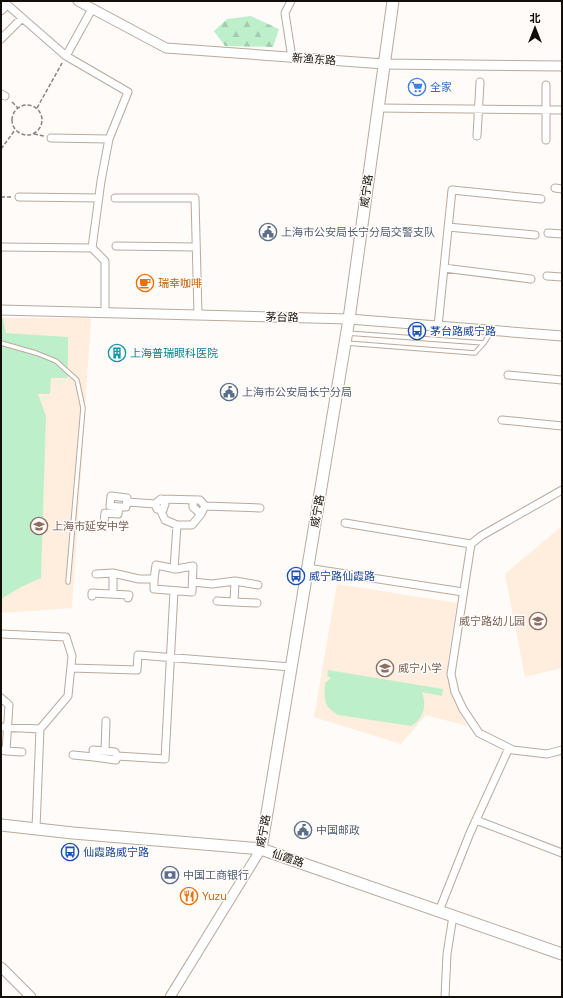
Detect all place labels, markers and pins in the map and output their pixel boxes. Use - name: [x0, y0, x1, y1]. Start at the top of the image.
- supermarket icon: 全家: [407, 77, 427, 97]
- place label: 全家: [430, 80, 452, 94]
- public building icon: 上海市公安局长宁分局交警支队: [258, 222, 278, 242]
- place label: 上海市公安局长宁分局交警支队: [281, 225, 435, 239]
- cafe icon: 瑞幸咖啡: [135, 273, 155, 293]
- place label: 瑞幸咖啡: [158, 276, 202, 290]
- bus stop icon: 茅台路威宁路: [407, 321, 427, 341]
- place label: 茅台路威宁路: [430, 324, 496, 338]
- building icon: 上海普瑞眼科医院: [107, 343, 127, 363]
- place label: 上海普瑞眼科医院: [130, 346, 218, 360]
- public building icon: 上海市公安局长宁分局: [219, 382, 239, 402]
- place label: 上海市公安局长宁分局: [242, 385, 352, 399]
- school or university icon: 上海市延安中学: [29, 516, 49, 536]
- place label: 上海市延安中学: [52, 519, 129, 533]
- bus stop icon: 威宁路仙霞路: [286, 566, 306, 586]
- place label: 威宁路仙霞路: [309, 569, 375, 583]
- school or university icon: 威宁路幼儿园: [528, 611, 548, 631]
- place label: 威宁路幼儿园: [459, 614, 525, 628]
- school or university icon: 威宁小学: [375, 658, 395, 678]
- place label: 威宁小学: [398, 661, 442, 675]
- public building icon: 中国邮政: [293, 820, 313, 840]
- place label: 中国邮政: [316, 823, 360, 837]
- bus stop icon: 仙霞路威宁路: [60, 842, 80, 862]
- place label: 仙霞路威宁路: [83, 845, 149, 859]
- bank icon: 中国工商银行: [160, 865, 180, 885]
- place label: 中国工商银行: [183, 868, 249, 882]
- restaurant icon: Yuzu: [179, 886, 199, 906]
- place label: Yuzu: [202, 889, 227, 903]

